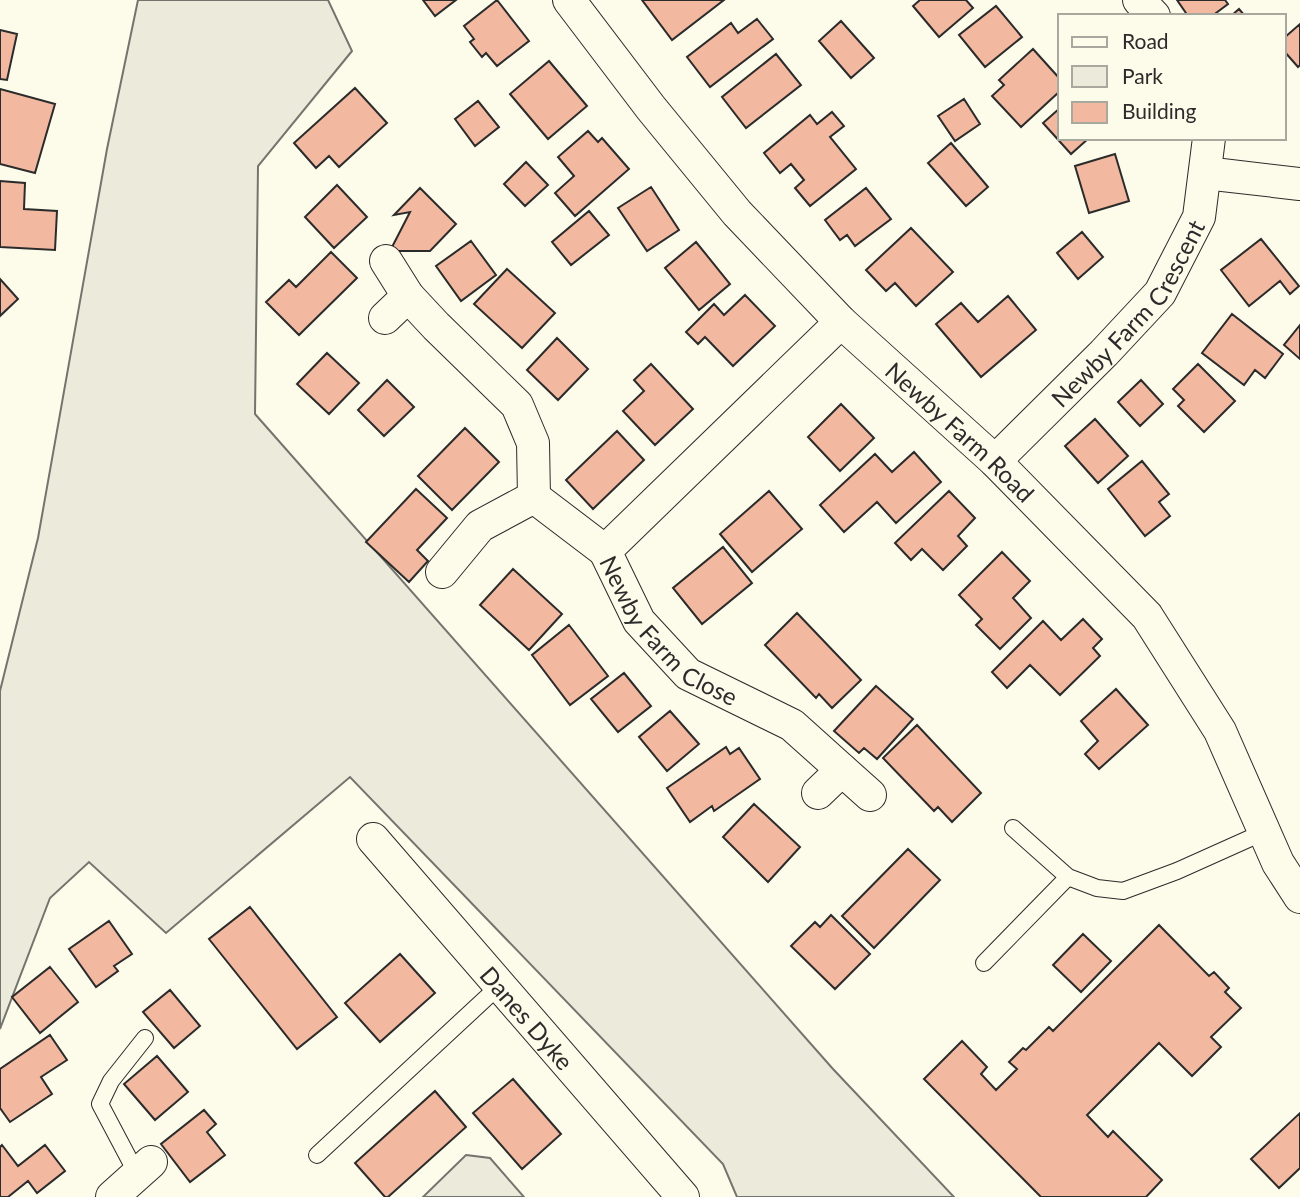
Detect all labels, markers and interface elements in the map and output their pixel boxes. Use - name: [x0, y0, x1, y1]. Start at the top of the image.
- legend: [1058, 14, 1286, 140]
- text: Road: [1122, 28, 1169, 53]
- text: Park: [1122, 63, 1163, 88]
- text: Building: [1122, 98, 1197, 123]
- street label: Newby Farm Crescent: [1044, 214, 1210, 412]
- street label: Newby Farm Road: [880, 355, 1041, 507]
- street label: Newby Farm Close: [595, 550, 743, 711]
- street label: Danes Dyke: [475, 960, 580, 1075]

